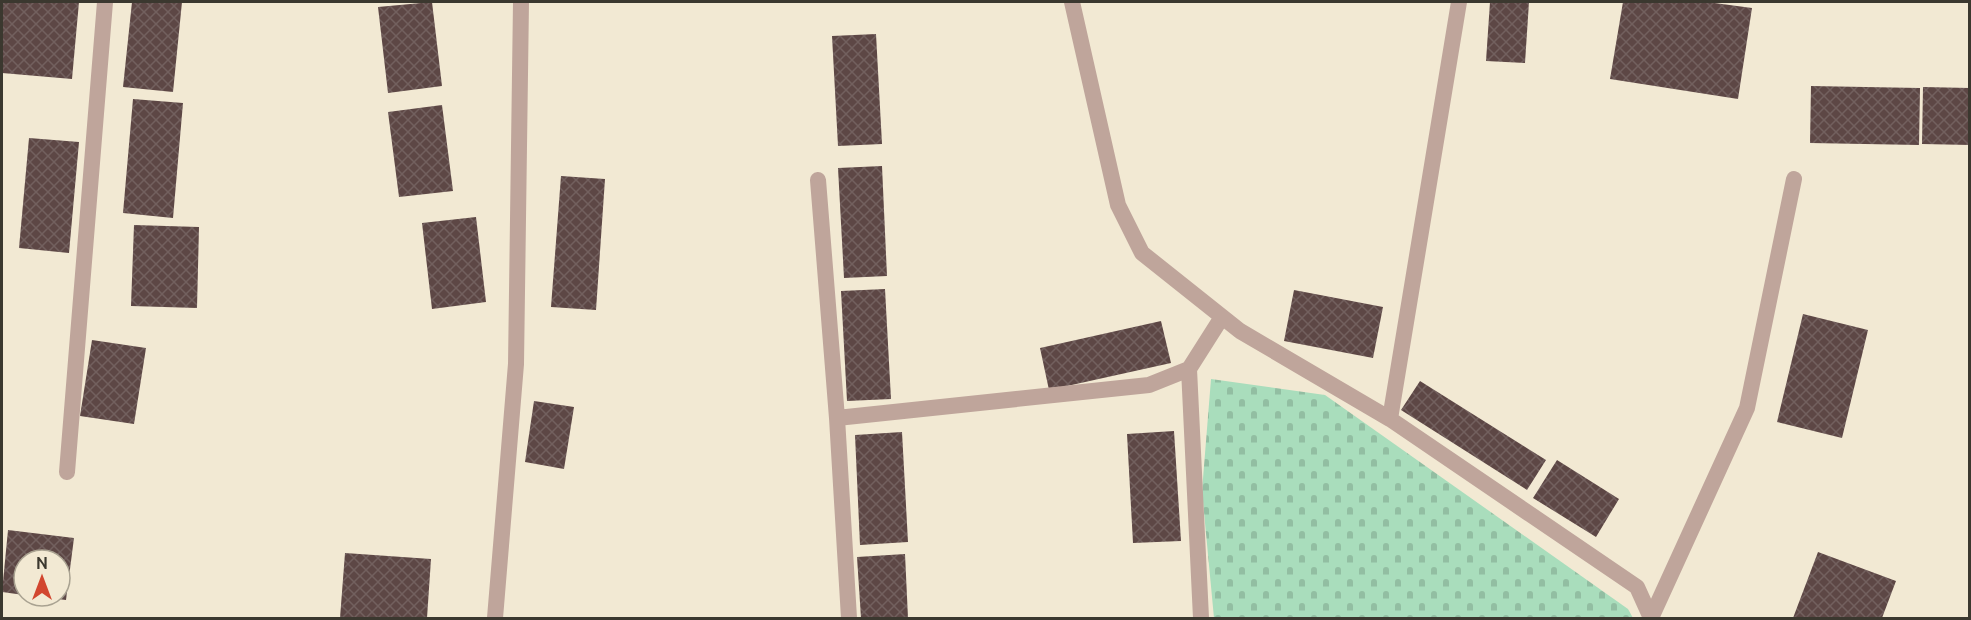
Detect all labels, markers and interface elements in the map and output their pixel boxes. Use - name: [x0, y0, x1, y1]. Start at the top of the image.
- north arrow: [12, 548, 72, 608]
- text: N: [36, 554, 48, 572]

